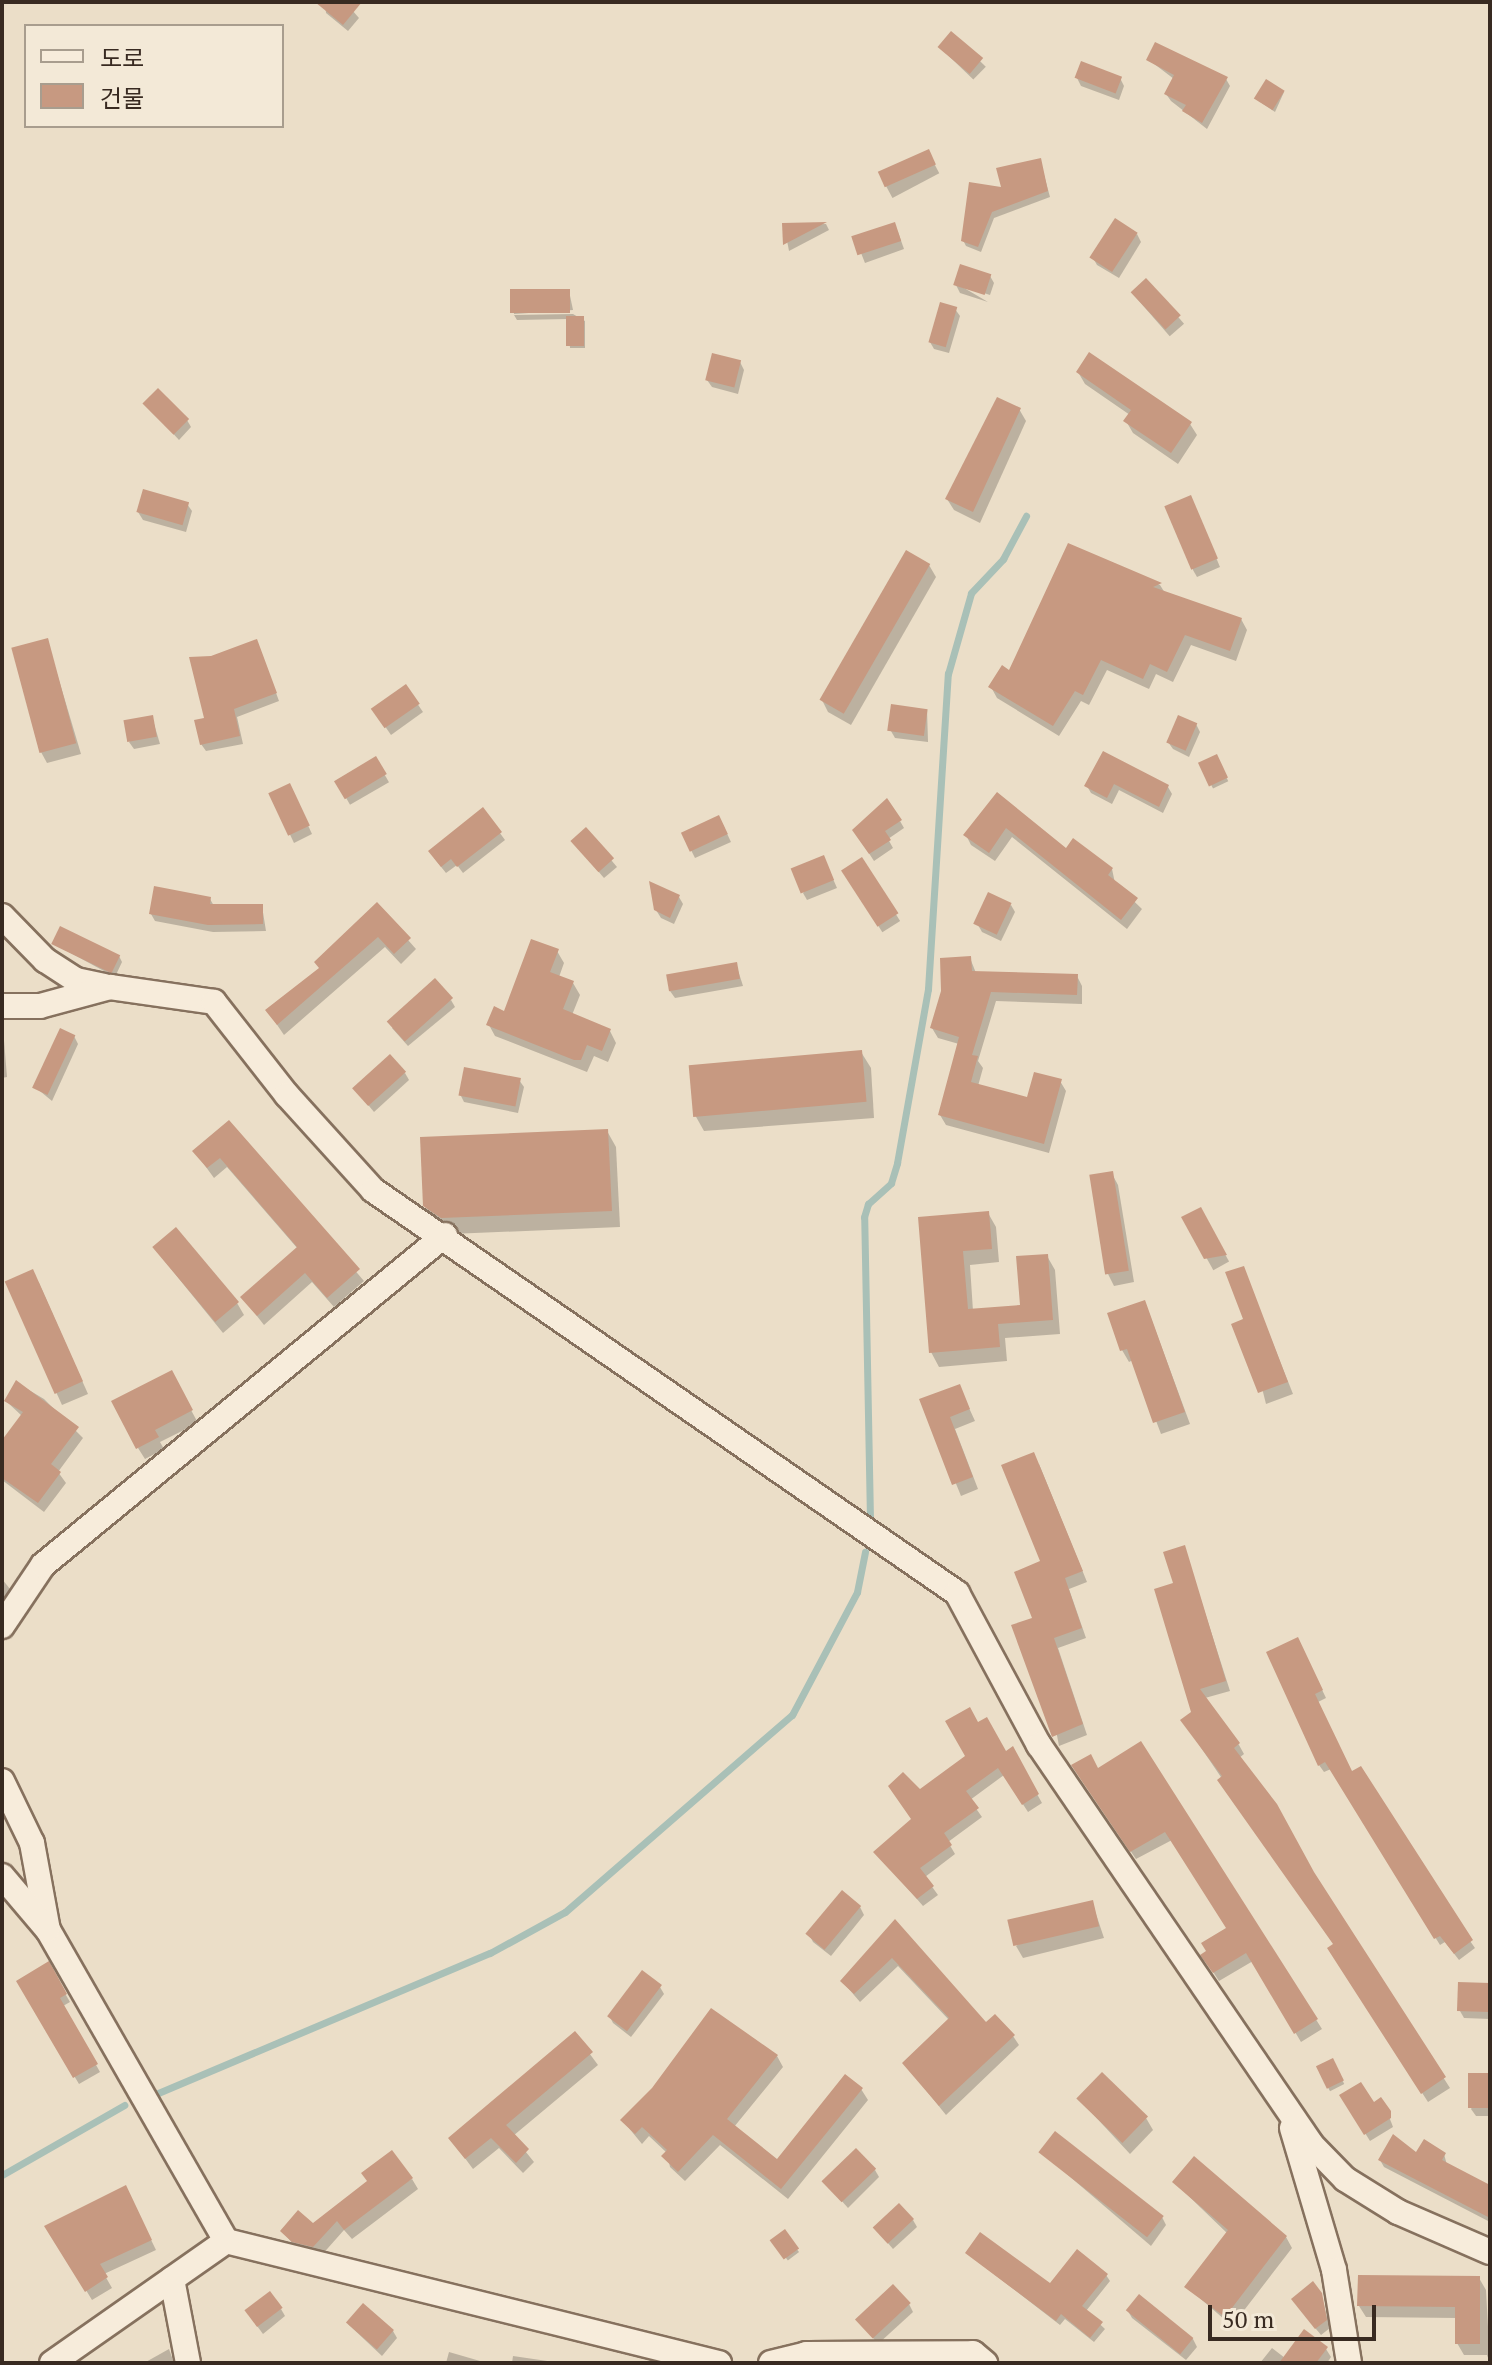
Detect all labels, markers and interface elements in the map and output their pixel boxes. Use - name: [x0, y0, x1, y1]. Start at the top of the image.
- legend: [24, 24, 284, 128]
- text: 도로: [100, 42, 144, 74]
- text: 건물: [100, 82, 144, 114]
- scale bar: [1212, 2289, 1380, 2339]
- text: 50 m: [1222, 2303, 1274, 2335]

